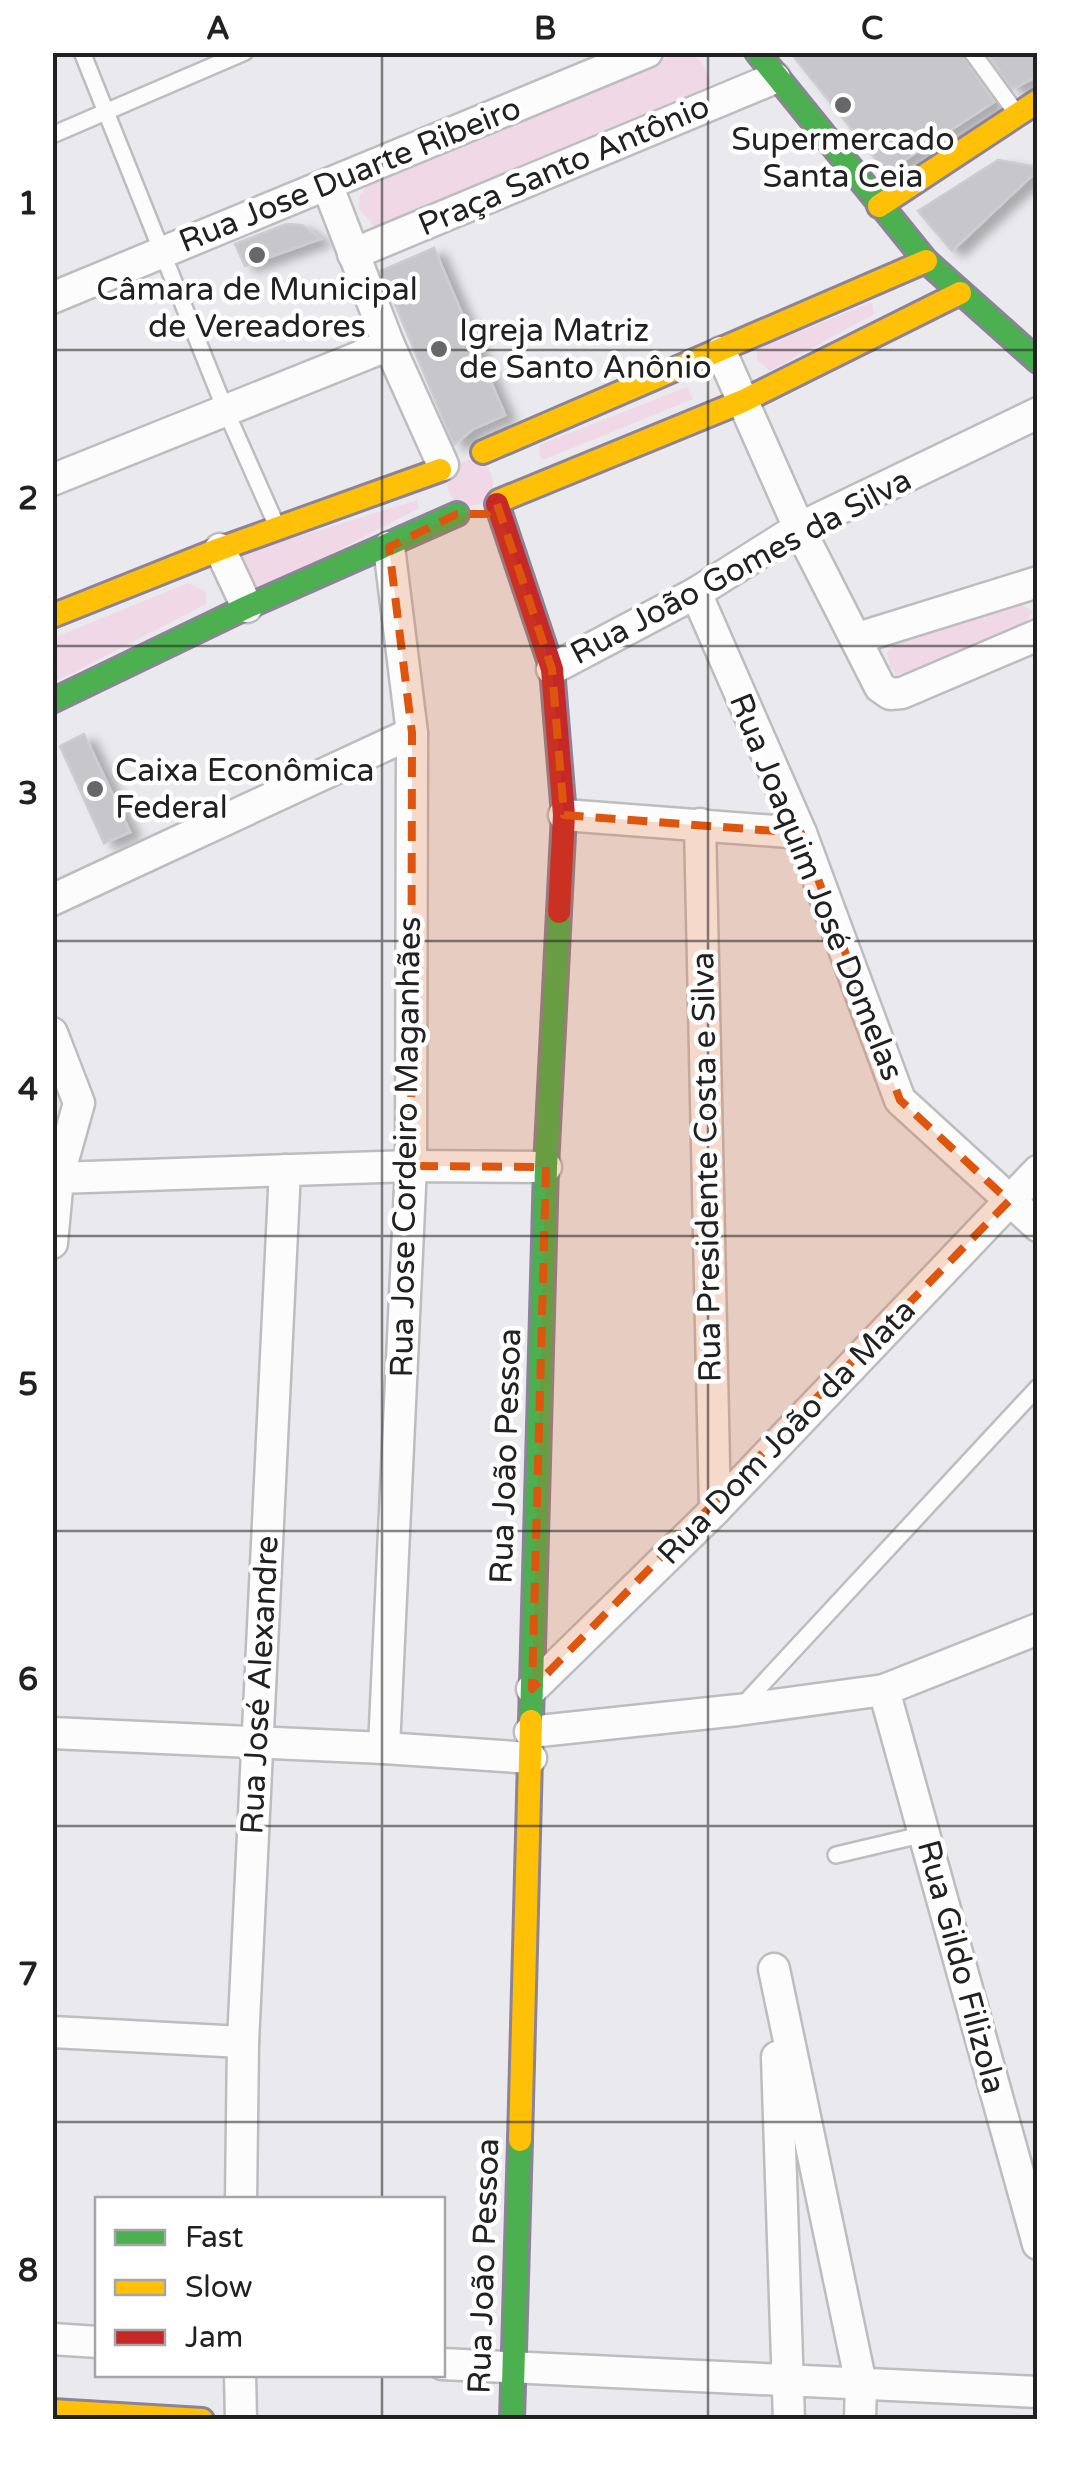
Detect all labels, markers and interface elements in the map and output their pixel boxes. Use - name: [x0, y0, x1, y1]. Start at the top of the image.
- text: A: [206, 10, 230, 48]
- text: B: [534, 10, 556, 48]
- text: C: [861, 10, 883, 48]
- street label: Praça Santo Antônio: [413, 87, 715, 245]
- street label: Rua Jose Duarte Ribeiro: [174, 89, 526, 261]
- marker: Supermercado Santa Ceia: [832, 94, 854, 116]
- place label: Supermercado Santa Ceia: [731, 121, 955, 196]
- text: 1: [18, 185, 38, 223]
- marker: Câmara de Municipal de Vereadores: [246, 244, 268, 266]
- place label: Câmara de Municipal de Vereadores: [96, 271, 418, 346]
- place label: Igreja Matriz de Santo Anônio: [459, 312, 712, 387]
- marker: Igreja Matriz de Santo Anônio: [428, 338, 450, 360]
- street label: Rua João Gomes da Silva: [564, 461, 918, 673]
- text: 2: [18, 480, 38, 518]
- street label: Rua Joaquim José Domelas: [721, 688, 911, 1086]
- place label: Caixa Econômica Federal: [115, 752, 375, 827]
- text: 3: [18, 775, 38, 813]
- marker: Caixa Econômica Federal: [84, 778, 106, 800]
- street label: Rua Jose Cordeiro Maganhães: [383, 916, 429, 1378]
- street label: Rua Presidente Costa e Silva: [684, 952, 730, 1382]
- text: 4: [18, 1071, 38, 1109]
- street label: Rua Dom João da Mata: [650, 1291, 924, 1573]
- street label: Rua João Pessoa: [483, 1327, 529, 1585]
- text: 5: [18, 1366, 38, 1404]
- street label: Rua José Alexandre: [233, 1535, 287, 1835]
- text: 6: [18, 1661, 38, 1699]
- street label: Rua Gildo Filizola: [909, 1836, 1013, 2098]
- text: 7: [18, 1956, 38, 1994]
- street label: Rua João Pessoa: [461, 2137, 507, 2395]
- legend: [95, 2197, 445, 2377]
- text: Fast: [185, 2219, 244, 2256]
- text: 8: [18, 2252, 38, 2290]
- text: Slow: [185, 2269, 253, 2306]
- text: Jam: [185, 2319, 243, 2356]

